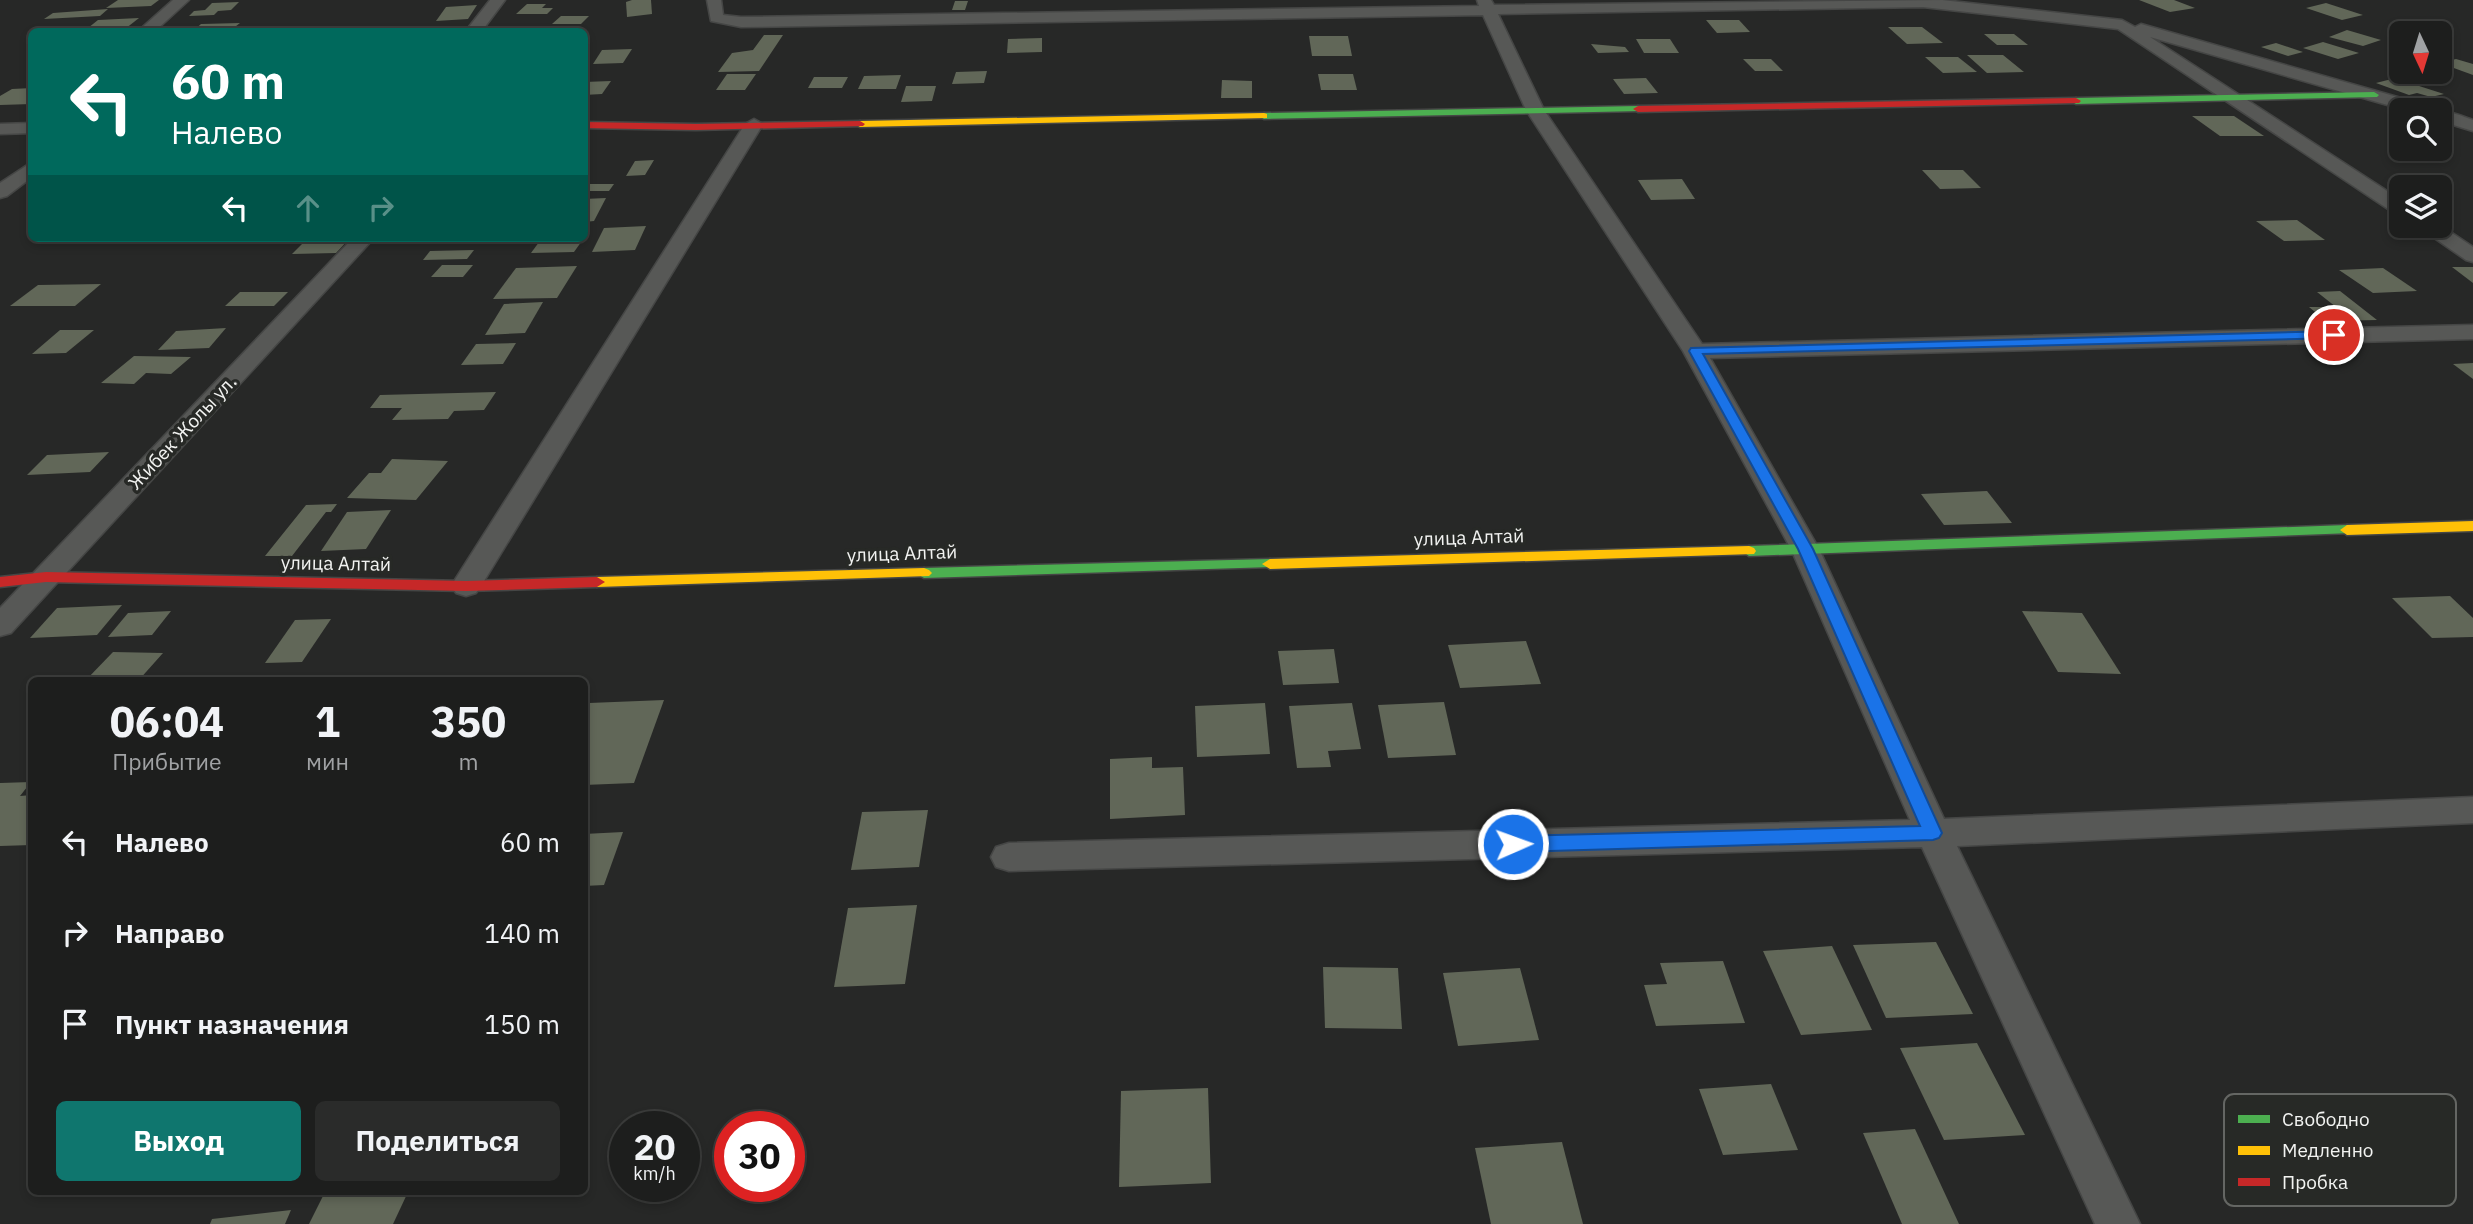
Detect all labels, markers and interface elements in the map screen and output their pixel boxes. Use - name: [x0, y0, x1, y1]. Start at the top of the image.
- north arrow: [2389, 21, 2452, 84]
- map controls: [2389, 21, 2452, 238]
- text: 60 m: [171, 49, 285, 112]
- icon: left: [56, 56, 147, 147]
- button: search: [2389, 98, 2452, 161]
- text: Налево: [171, 111, 282, 153]
- button: layers: [2389, 175, 2452, 238]
- icon: left: [216, 189, 254, 227]
- icon: ahead: [289, 189, 327, 227]
- icon: right: [362, 189, 400, 227]
- pin: [2304, 305, 2364, 365]
- icon: arrive: [2315, 316, 2353, 354]
- street label: Жибек Жолы ул.: [123, 370, 241, 494]
- street label: улица Алтай: [1413, 523, 1525, 551]
- street label: улица Алтай: [846, 539, 958, 567]
- street label: улица Алтай: [281, 550, 391, 576]
- text: 06:04: [110, 694, 224, 749]
- text: 1: [315, 694, 340, 749]
- text: 350: [431, 694, 506, 749]
- text: Прибытие: [112, 746, 222, 776]
- text: мин: [306, 746, 349, 776]
- text: m: [458, 746, 479, 776]
- position arrow: [1476, 807, 1550, 881]
- icon: left: [56, 823, 94, 861]
- text: Налево: [115, 825, 209, 859]
- text: 60 m: [500, 825, 560, 859]
- icon: right: [56, 914, 94, 952]
- text: Направо: [115, 916, 224, 950]
- text: 140 m: [484, 916, 560, 950]
- icon: arrive: [56, 1005, 94, 1043]
- text: Пункт назначения: [115, 1007, 349, 1041]
- text: 150 m: [484, 1007, 560, 1041]
- legend: [2224, 1094, 2456, 1206]
- button: Выход: [56, 1101, 301, 1181]
- button: Поделиться: [315, 1101, 560, 1181]
- text: Свободно: [2282, 1107, 2370, 1131]
- speed limit sign: 30: [714, 1111, 805, 1202]
- text: 20: [633, 1124, 676, 1170]
- text: Медленно: [2282, 1138, 2373, 1162]
- text: km/h: [633, 1162, 676, 1185]
- text: Пробка: [2282, 1170, 2348, 1194]

